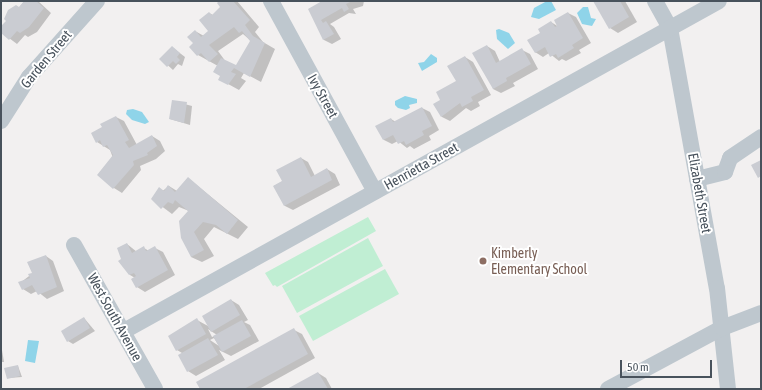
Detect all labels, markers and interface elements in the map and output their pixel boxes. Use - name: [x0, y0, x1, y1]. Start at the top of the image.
- street label: Garden Street: [17, 27, 75, 91]
- street label: Ivy Street: [304, 71, 342, 121]
- street label: Henrietta Street: [381, 139, 461, 193]
- street label: Elizabeth Street: [685, 152, 715, 234]
- place label: Kimberly Elementary School: [491, 245, 587, 278]
- marker: Kimberly Elementary School: [478, 256, 488, 266]
- street label: West South Avenue: [84, 270, 146, 364]
- scale bar: [622, 352, 714, 378]
- text: 50 m: [627, 360, 649, 374]

